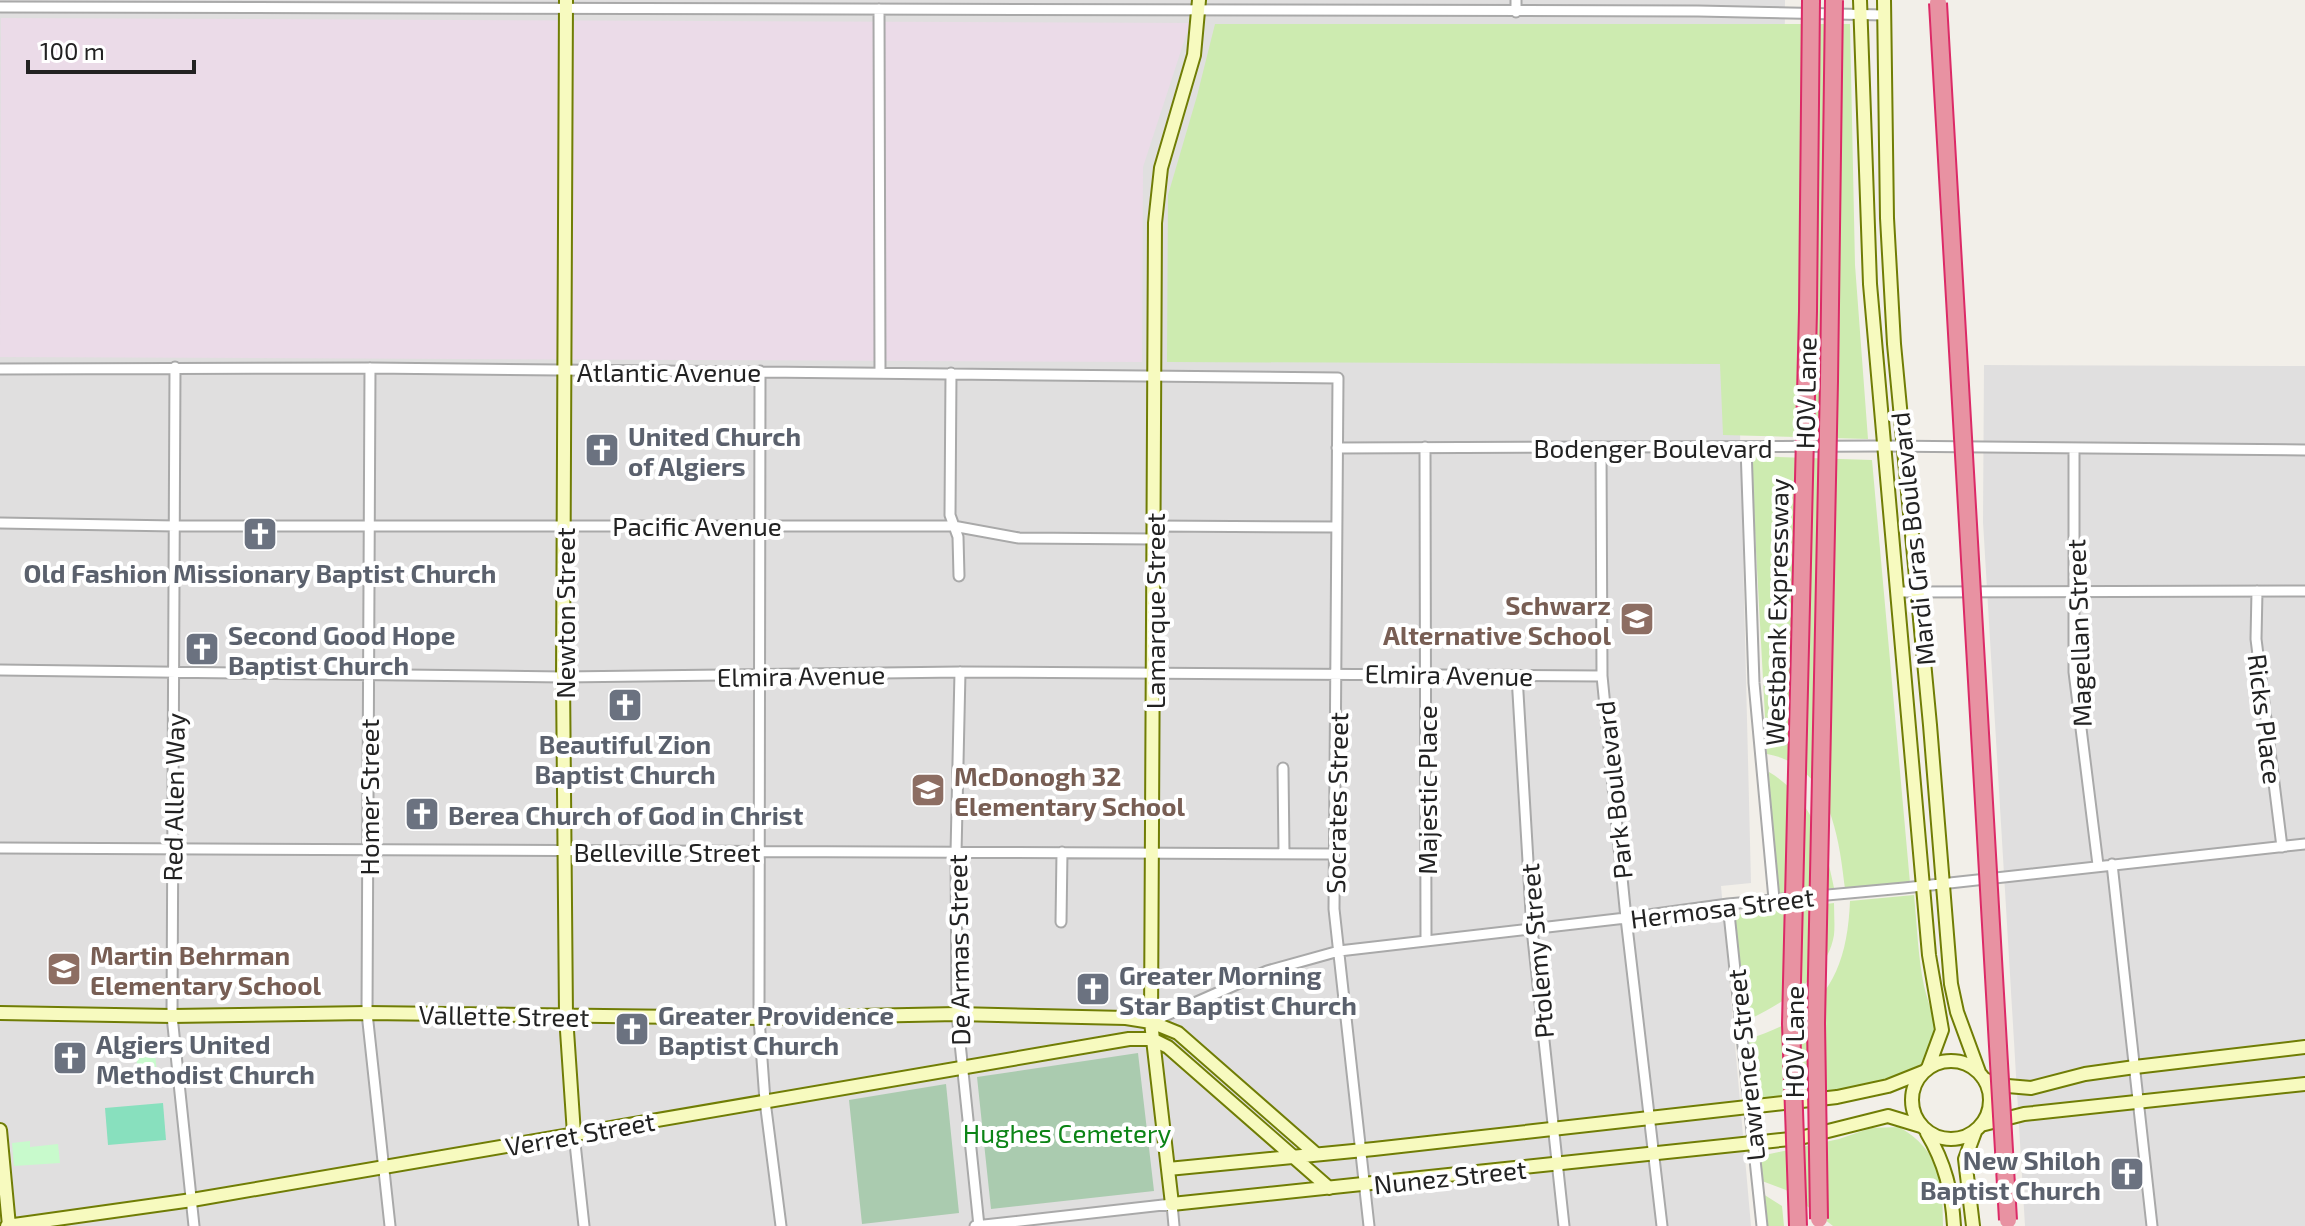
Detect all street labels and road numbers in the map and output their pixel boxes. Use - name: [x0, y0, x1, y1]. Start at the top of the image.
- street label: HOV Lane: [1789, 337, 1821, 449]
- street label: Atlantic Avenue: [577, 356, 761, 387]
- street label: Mardi Gras Boulevard: [1883, 411, 1941, 667]
- street label: Bodenger Boulevard: [1533, 432, 1773, 463]
- street label: Westbank Expressway: [1758, 478, 1794, 746]
- street label: Pacific Avenue: [612, 510, 782, 541]
- street label: Lamarque Street: [1139, 513, 1170, 709]
- street label: Newton Street: [549, 527, 580, 699]
- street label: Magellan Street: [2059, 538, 2097, 728]
- street label: Ricks Place: [2243, 652, 2289, 786]
- street label: Elmira Avenue: [1364, 657, 1534, 691]
- street label: Elmira Avenue: [716, 658, 886, 692]
- street label: Park Boulevard: [1588, 699, 1638, 881]
- street label: Majestic Place: [1411, 705, 1442, 875]
- street label: Red Allen Way: [156, 712, 190, 881]
- street label: Socrates Street: [1319, 712, 1353, 894]
- street label: Homer Street: [353, 719, 384, 875]
- street label: Belleville Street: [573, 836, 761, 867]
- street label: De Armas Street: [941, 854, 975, 1046]
- street label: Ptolemy Street: [1513, 862, 1559, 1040]
- street label: Hermosa Street: [1628, 880, 1816, 934]
- street label: Lawrence Street: [1720, 967, 1770, 1162]
- street label: HOV Lane: [1778, 986, 1809, 1098]
- street label: Vallette Street: [418, 998, 590, 1032]
- street label: Verret Street: [503, 1105, 657, 1161]
- street label: Nunez Street: [1372, 1153, 1528, 1199]

